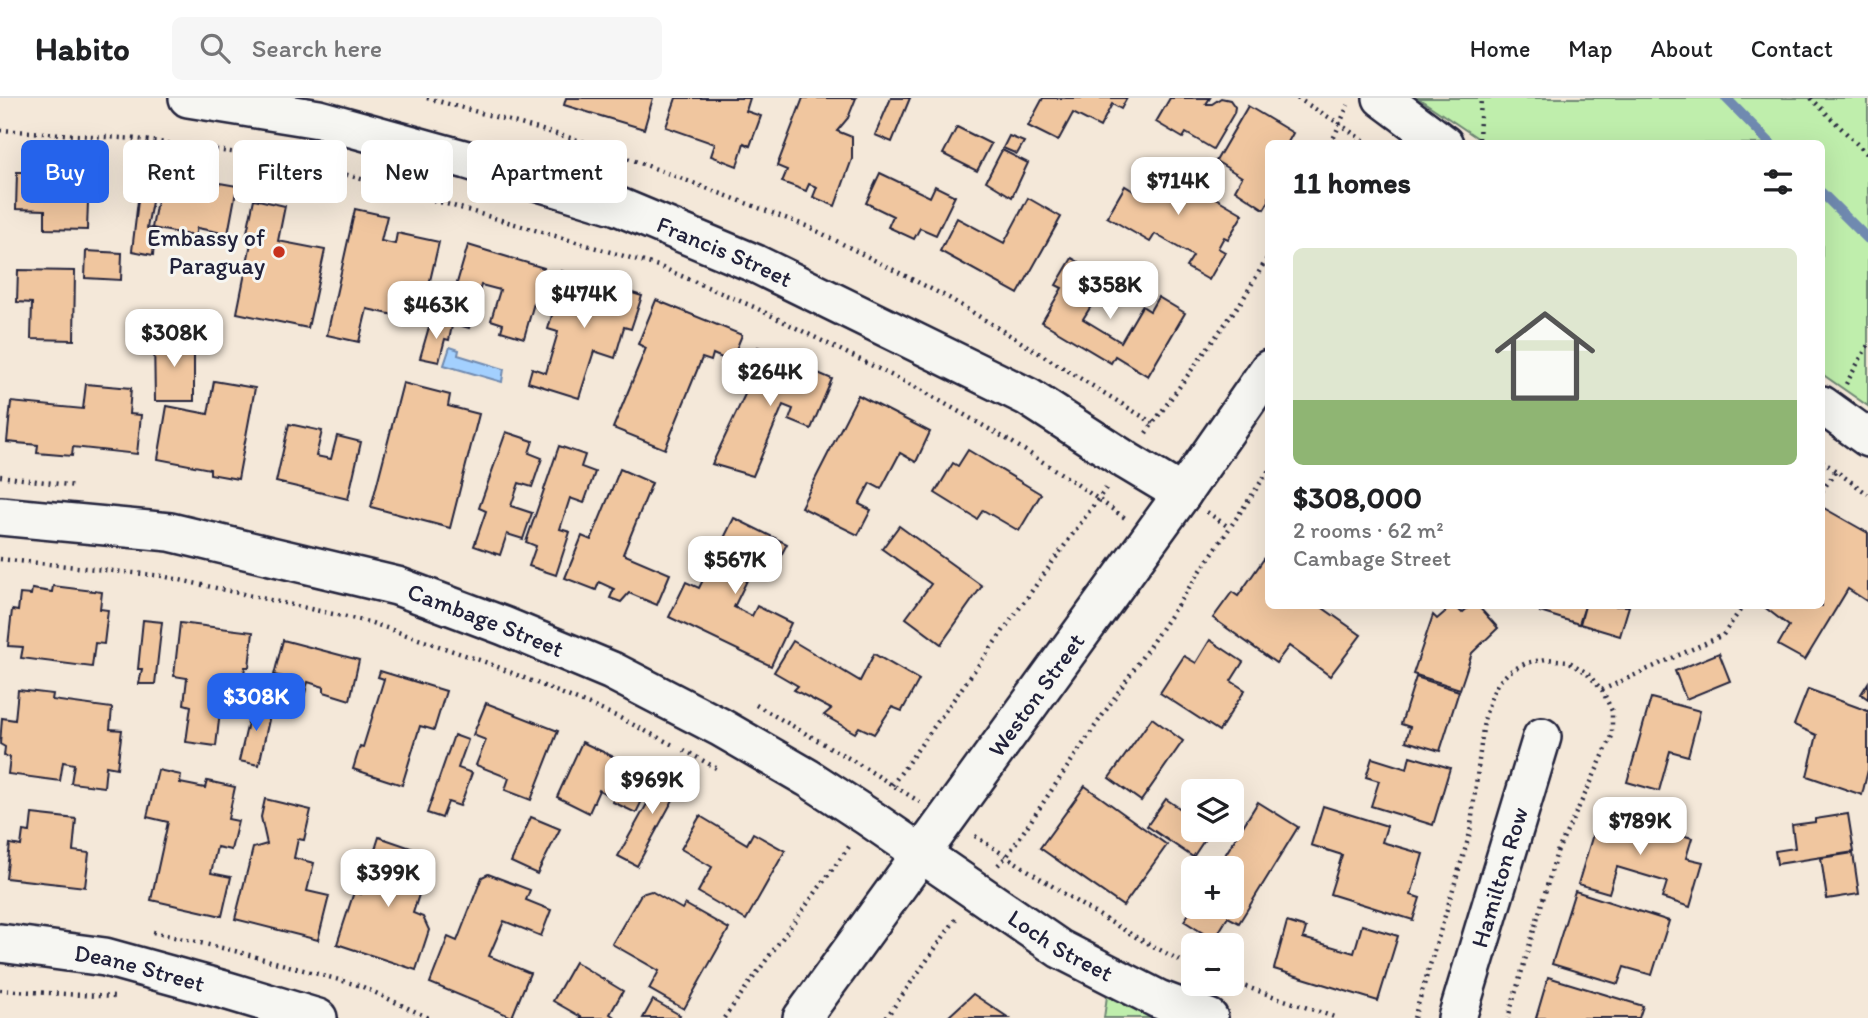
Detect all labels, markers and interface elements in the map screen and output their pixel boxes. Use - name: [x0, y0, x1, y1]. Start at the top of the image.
- search box: [172, 17, 662, 80]
- text: Habito: [35, 29, 130, 68]
- icon: search: [196, 29, 234, 67]
- text: Search here: [252, 32, 382, 64]
- text: Home: [1470, 34, 1530, 63]
- text: Map: [1568, 34, 1612, 63]
- text: About: [1650, 34, 1713, 63]
- text: Contact: [1751, 34, 1833, 63]
- chip: Buy: [21, 140, 109, 203]
- chip: Rent: [123, 140, 219, 203]
- chip: Filters: [233, 140, 347, 203]
- chip: New: [361, 140, 453, 203]
- chip: Apartment: [467, 140, 627, 203]
- pin: $714K: [1129, 158, 1227, 217]
- icon: filters: [1759, 163, 1797, 201]
- text: 11 homes: [1293, 164, 1411, 201]
- text: $714K: [1147, 166, 1209, 194]
- street label: Francis Street: [653, 209, 797, 293]
- place label: Embassy of Paraguay: [147, 223, 266, 280]
- marker: Embassy of Paraguay: [271, 244, 287, 260]
- pin: $358K: [1061, 262, 1159, 321]
- text: $358K: [1078, 270, 1142, 298]
- pin: $474K: [535, 271, 633, 330]
- text: $474K: [551, 279, 617, 307]
- pin: $463K: [387, 282, 485, 341]
- text: $463K: [404, 290, 468, 318]
- icon: home: [1482, 293, 1608, 419]
- pin: $308K: [125, 310, 223, 369]
- text: $308K: [141, 318, 207, 346]
- pin: $264K: [721, 348, 819, 408]
- text: $264K: [738, 357, 802, 385]
- text: $308,000: [1293, 479, 1422, 516]
- text: 2 rooms · 62 m²: [1293, 516, 1444, 544]
- pin: $567K: [686, 536, 784, 596]
- text: Cambage Street: [1293, 544, 1451, 572]
- text: $567K: [704, 545, 766, 573]
- street label: Cambage Street: [404, 576, 568, 663]
- street label: Weston Street: [981, 627, 1090, 762]
- pin: $308K: [207, 674, 305, 733]
- text: $308K: [223, 682, 289, 710]
- pin: $969K: [603, 756, 701, 816]
- text: $969K: [621, 765, 683, 793]
- map controls: [1181, 779, 1244, 996]
- button: layers: [1181, 779, 1244, 842]
- pin: $789K: [1591, 798, 1689, 857]
- street label: Hamilton Row: [1464, 803, 1534, 951]
- text: $789K: [1609, 806, 1671, 834]
- pin: $399K: [339, 850, 437, 909]
- button: +: [1181, 856, 1244, 919]
- text: $399K: [357, 858, 419, 886]
- street label: Loch Street: [1003, 903, 1118, 988]
- button: −: [1181, 933, 1244, 996]
- street label: Deane Street: [73, 938, 208, 998]

